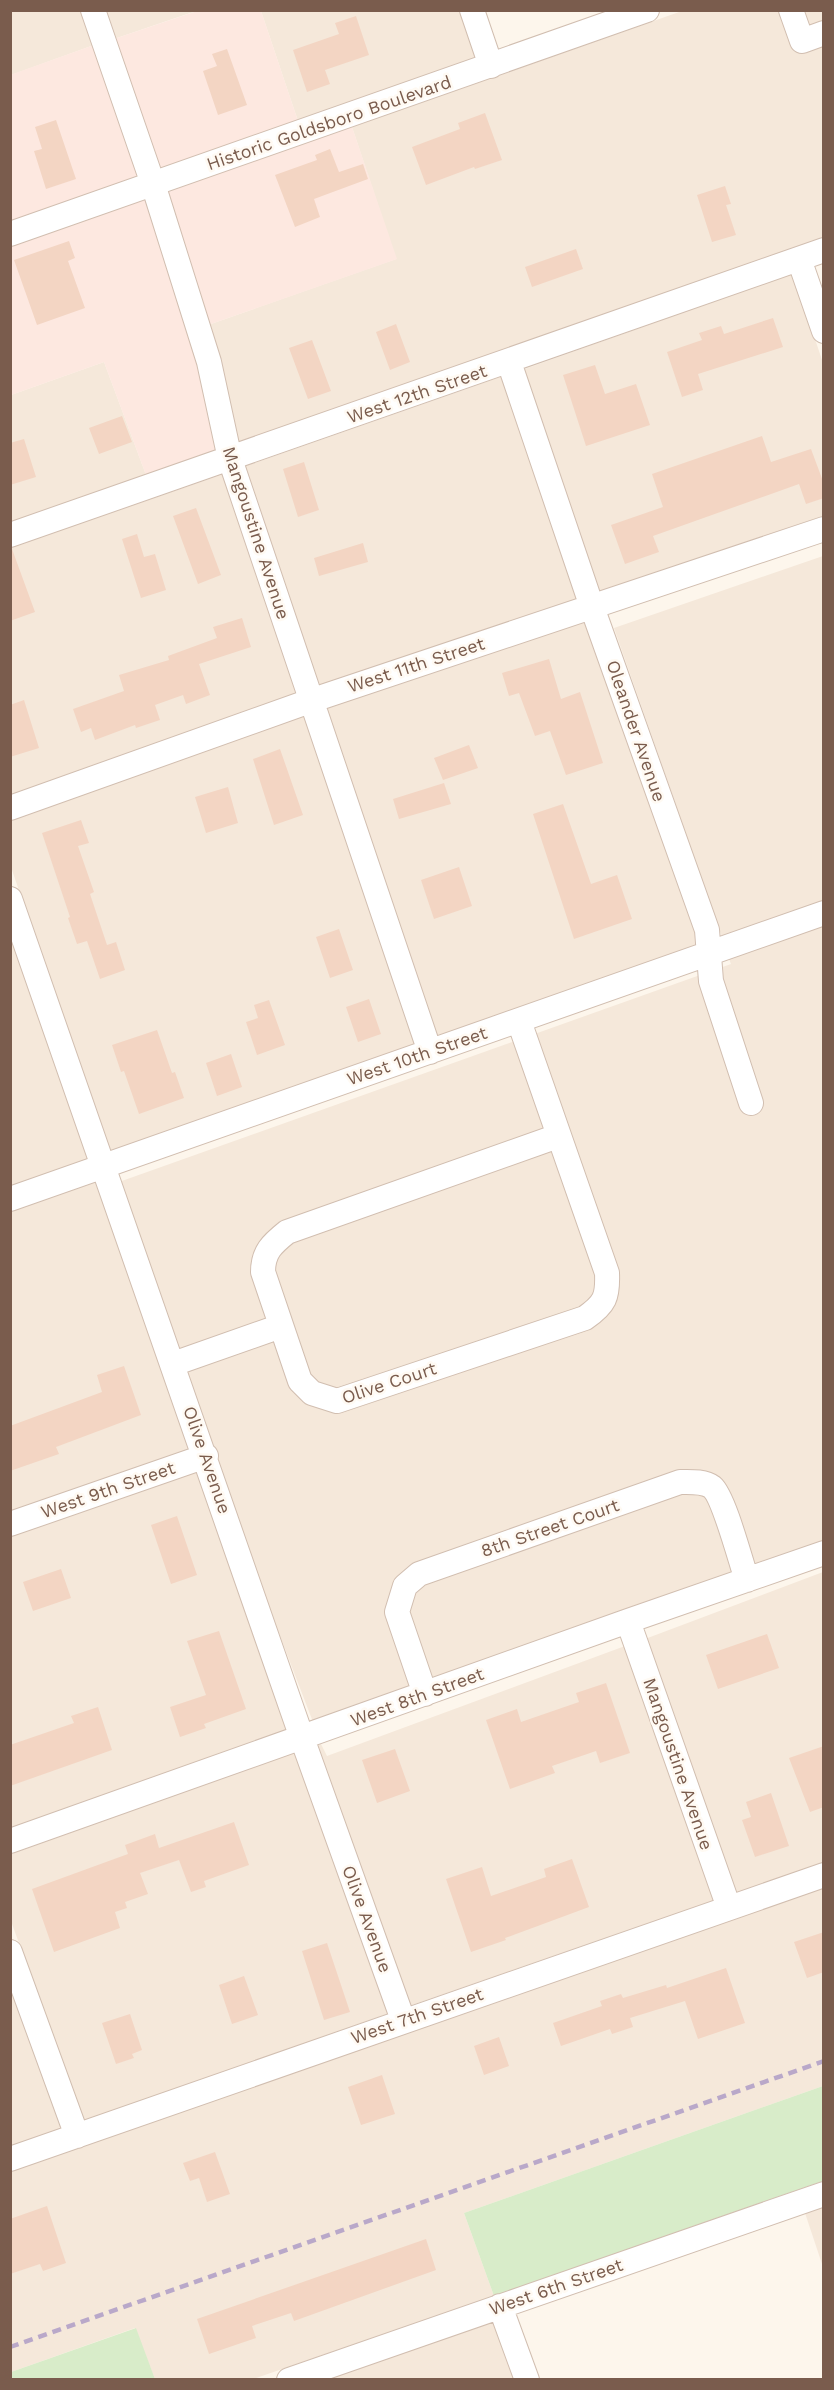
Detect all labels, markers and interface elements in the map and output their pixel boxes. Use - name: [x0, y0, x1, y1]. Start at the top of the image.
- street label: Historic Goldsboro Boulevard: [204, 71, 454, 174]
- street label: West 12th Street: [344, 360, 490, 427]
- street label: Mangoustine Avenue: [219, 444, 294, 622]
- street label: West 11th Street: [345, 632, 487, 697]
- street label: Oleander Avenue: [602, 657, 671, 804]
- street label: West 10th Street: [344, 1022, 490, 1089]
- street label: Olive Court: [339, 1357, 439, 1408]
- street label: Olive Avenue: [179, 1403, 236, 1516]
- street label: West 9th Street: [38, 1457, 178, 1522]
- street label: 8th Street Court: [478, 1494, 622, 1561]
- street label: West 8th Street: [347, 1663, 487, 1730]
- street label: Mangoustine Avenue: [639, 1675, 718, 1853]
- street label: Olive Avenue: [338, 1862, 397, 1975]
- street label: West 7th Street: [348, 1983, 486, 2048]
- street label: West 6th Street: [486, 2254, 626, 2319]

